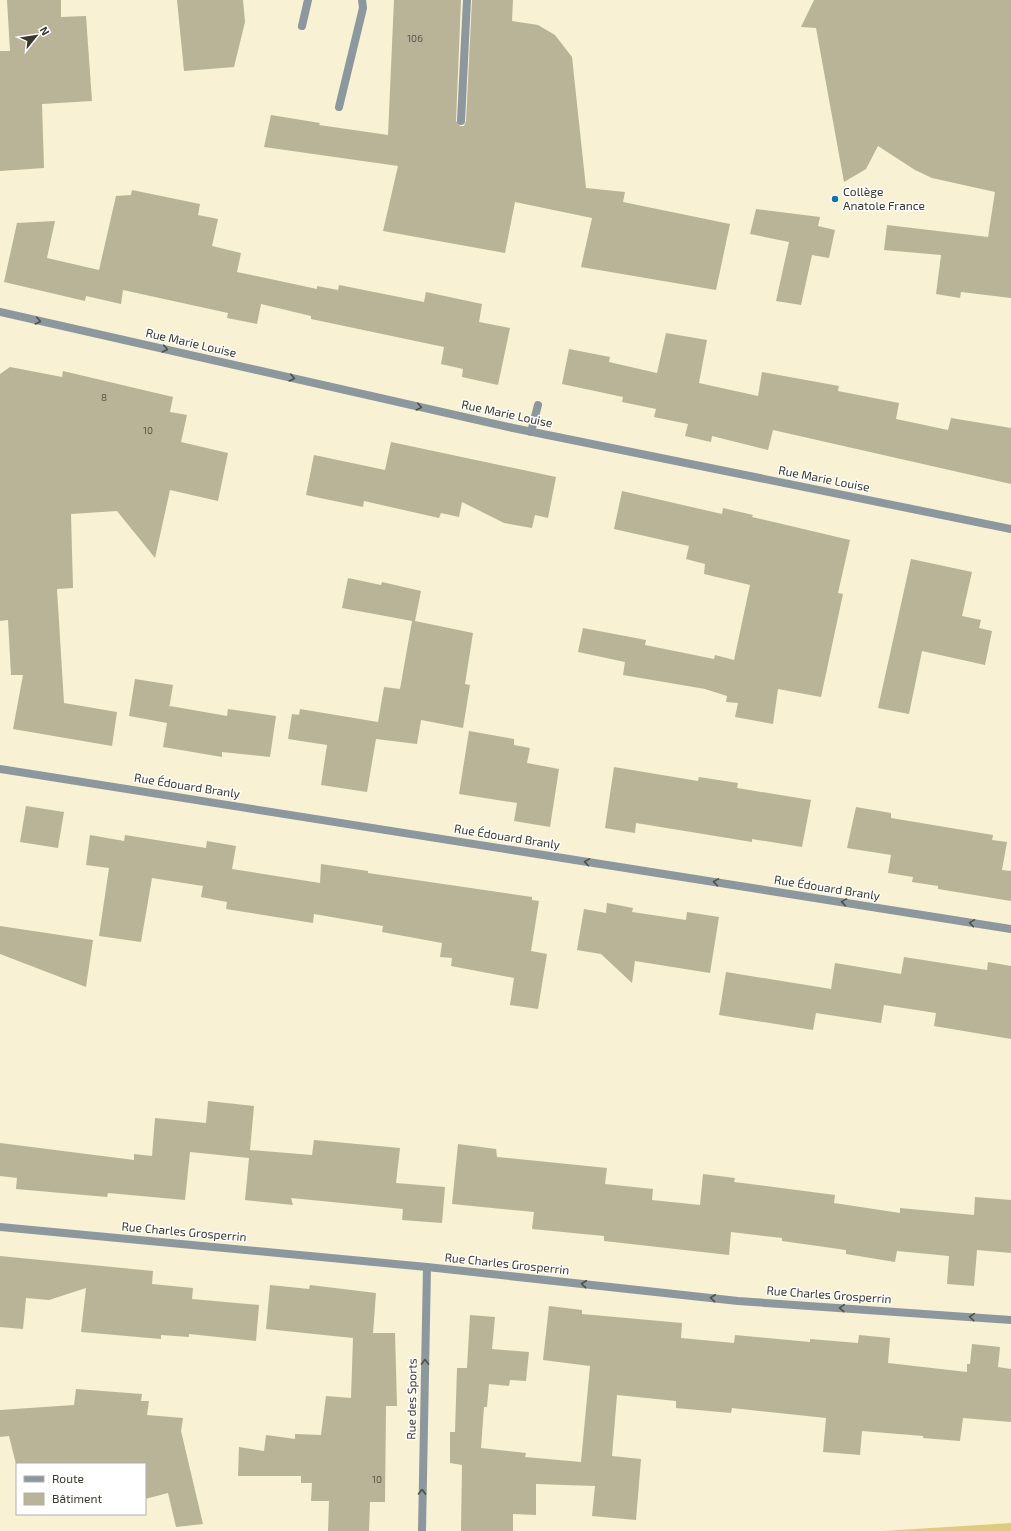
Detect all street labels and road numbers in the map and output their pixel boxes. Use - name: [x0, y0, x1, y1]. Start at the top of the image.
- street label: Rue Marie Louise: [144, 325, 238, 359]
- street label: Rue Marie Louise: [460, 397, 554, 430]
- street label: Rue Marie Louise: [777, 462, 871, 494]
- street label: Rue Édouard Branly: [133, 770, 242, 800]
- street label: Rue Édouard Branly: [453, 821, 562, 851]
- street label: Rue Édouard Branly: [773, 872, 882, 902]
- street label: Rue Charles Grosperrin: [121, 1219, 247, 1243]
- street label: Rue Charles Grosperrin: [444, 1249, 570, 1277]
- street label: Rue Charles Grosperrin: [766, 1283, 892, 1305]
- street label: Rue des Sports: [403, 1358, 419, 1440]

